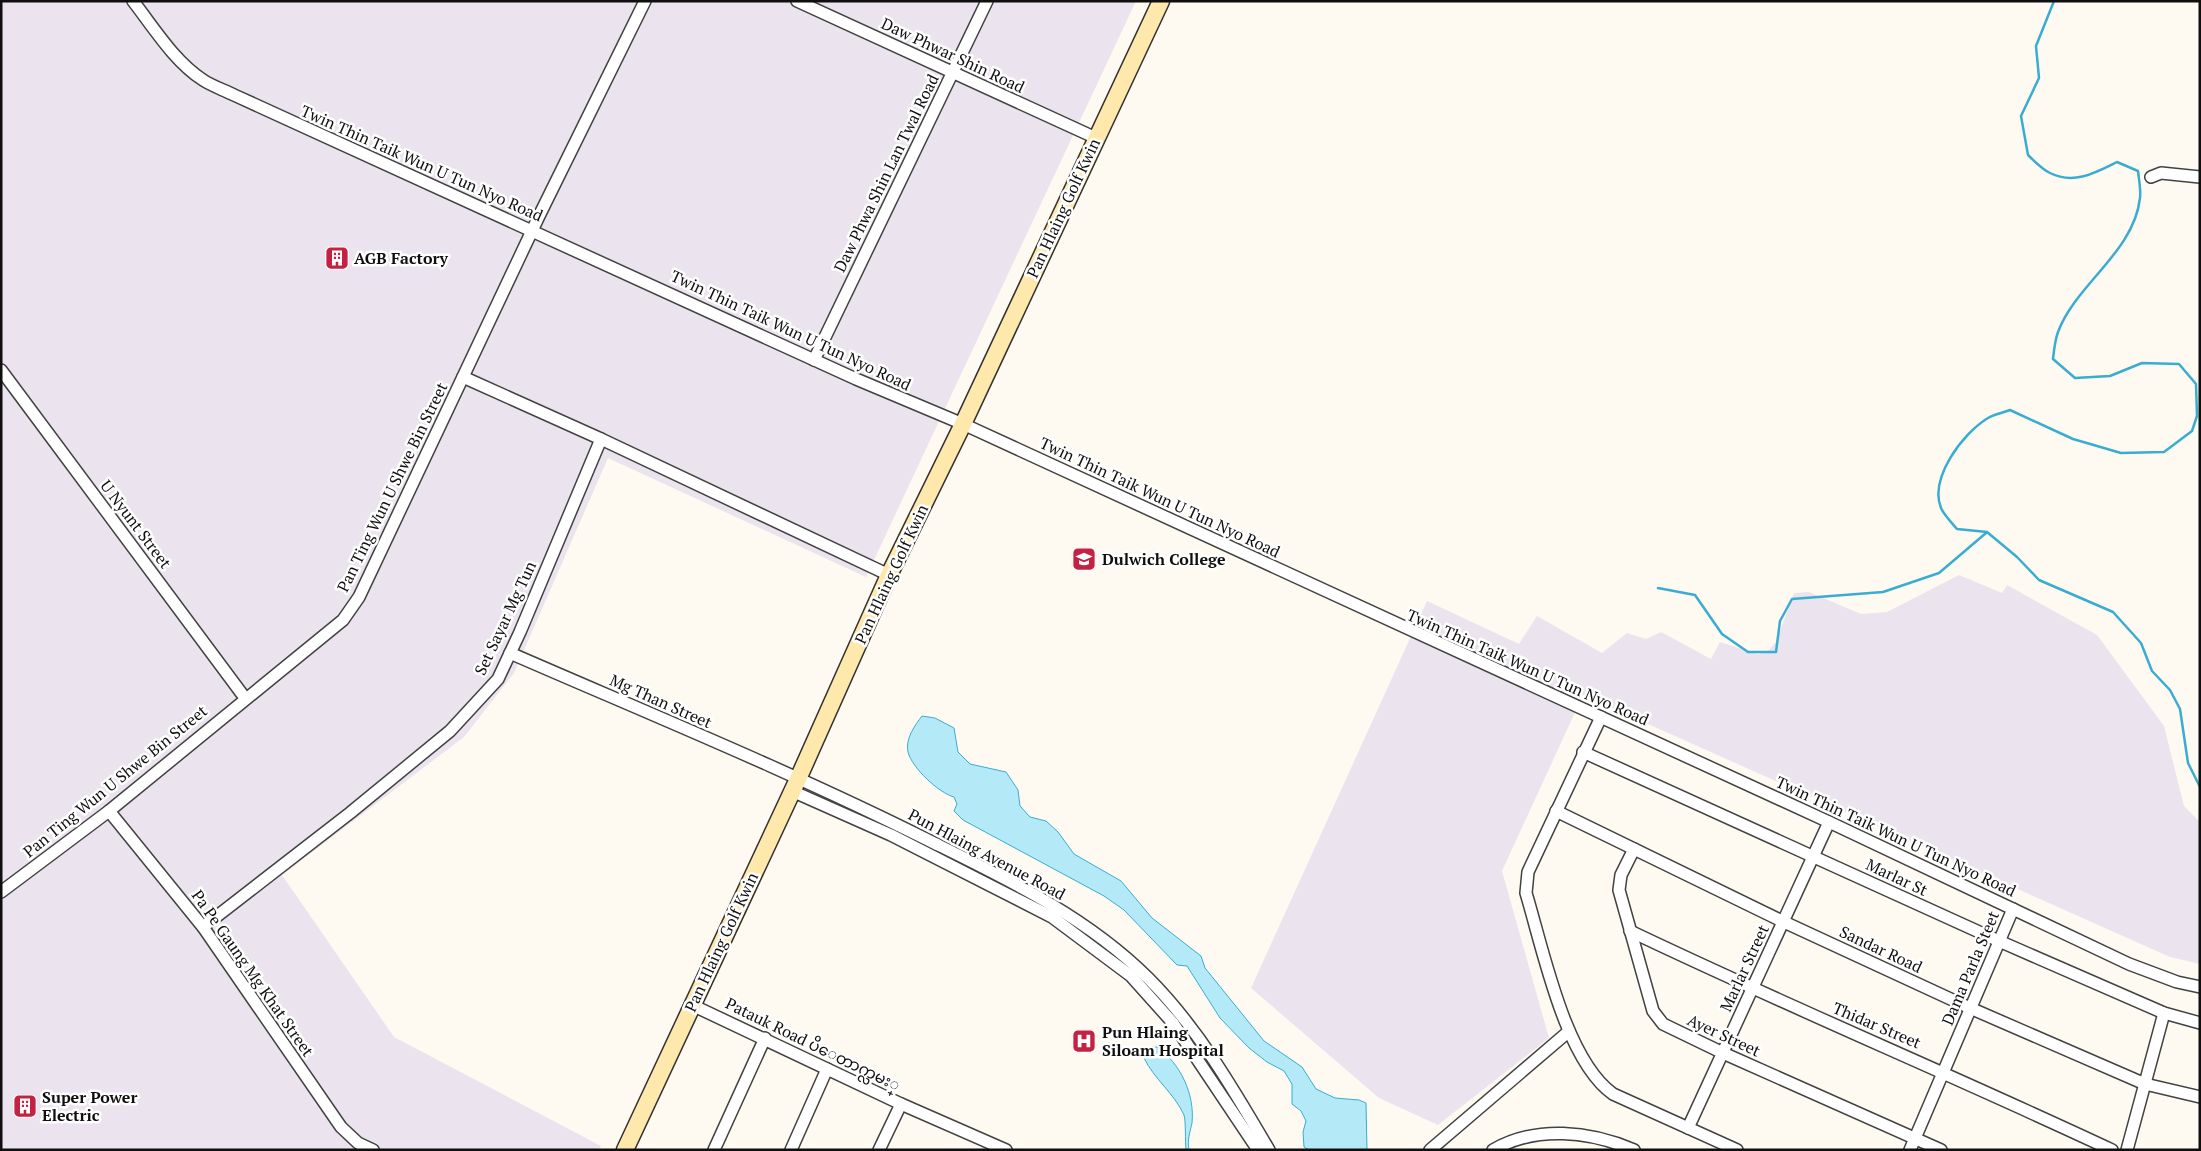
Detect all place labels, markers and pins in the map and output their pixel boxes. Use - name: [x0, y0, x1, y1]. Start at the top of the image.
- building icon: AGB Factory: [324, 245, 350, 271]
- place label: AGB Factory: [354, 247, 448, 269]
- school or university icon: Dulwich College: [1071, 546, 1097, 572]
- place label: Dulwich College: [1102, 548, 1226, 570]
- place label: Pun Hlaing Siloam Hospital: [1102, 1021, 1224, 1061]
- hospital icon: Pun Hlaing Siloam Hospital: [1071, 1028, 1097, 1054]
- place label: Super Power Electric: [42, 1086, 137, 1126]
- building icon: Super Power Electric: [12, 1093, 38, 1119]

